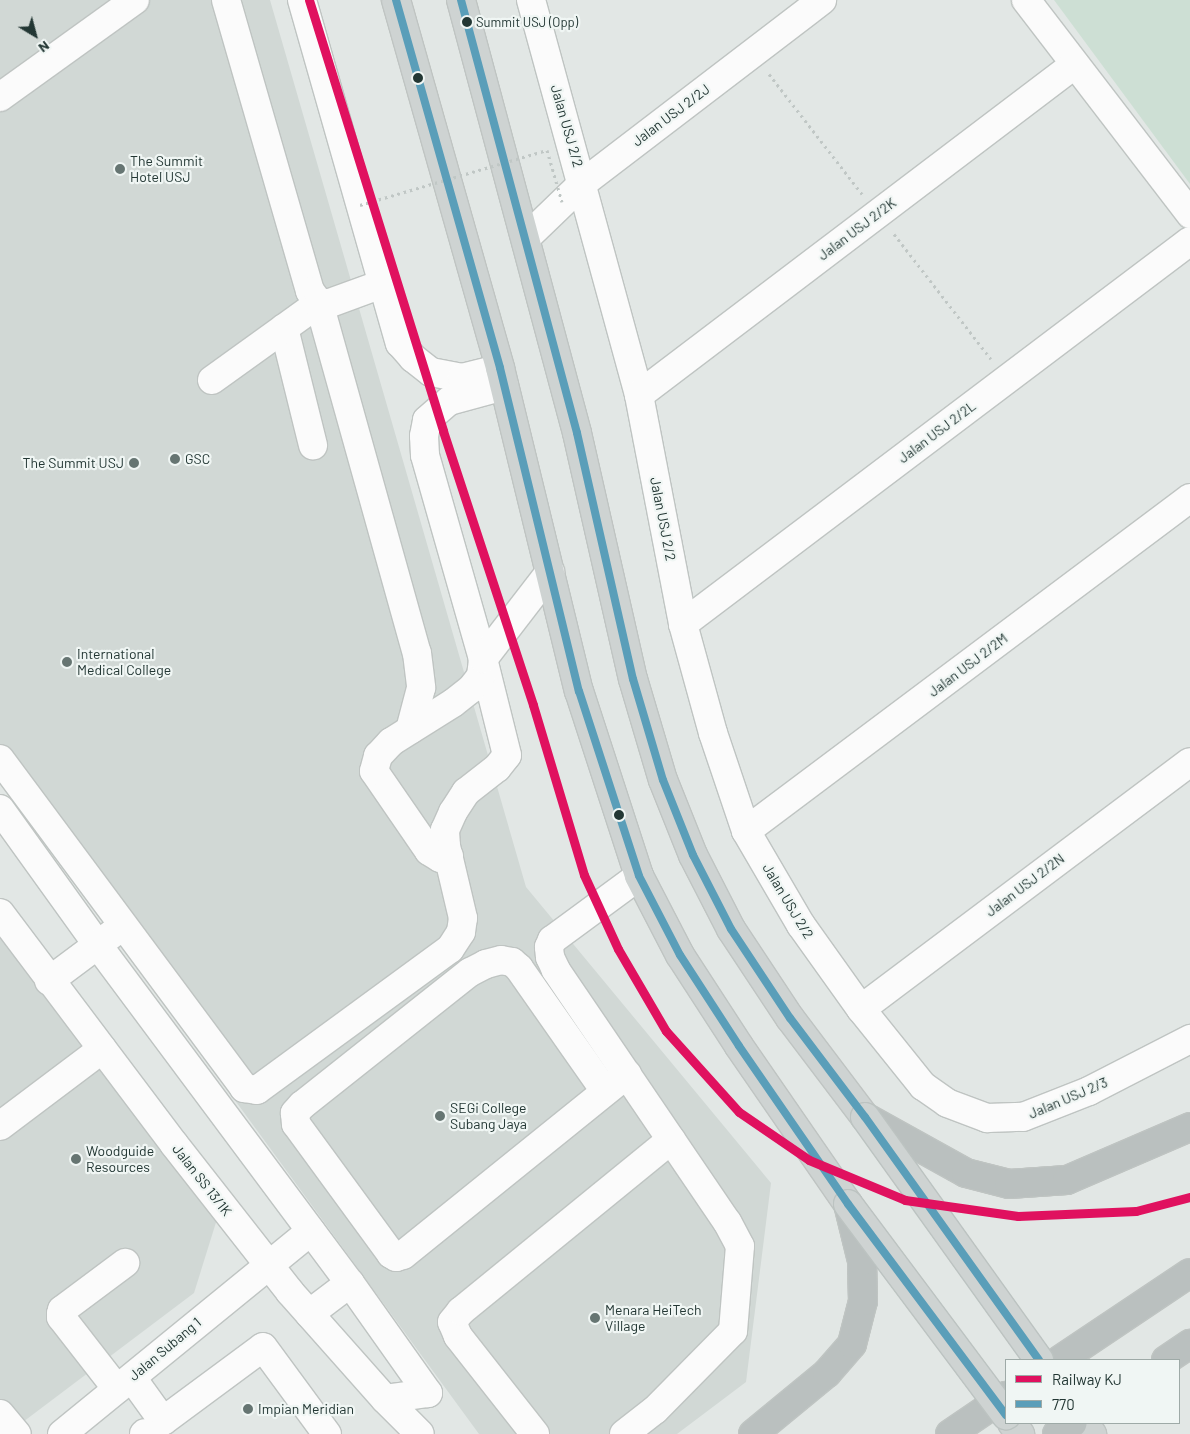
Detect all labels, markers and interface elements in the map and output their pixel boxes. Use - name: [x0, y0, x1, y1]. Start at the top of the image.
- north arrow: [10, 10, 60, 60]
- place label: Summit USJ (Opp): [476, 14, 578, 30]
- marker: Summit USJ (Opp): [462, 17, 472, 27]
- text: N: [35, 38, 53, 57]
- unlabelled marker: [413, 73, 423, 83]
- street label: Jalan USJ 2/2J: [629, 80, 713, 150]
- street label: Jalan USJ 2/2: [547, 83, 587, 169]
- place label: The Summit Hotel USJ: [130, 153, 203, 186]
- marker: The Summit Hotel USJ: [114, 163, 126, 175]
- street label: Jalan USJ 2/2K: [815, 194, 899, 264]
- street label: Jalan USJ 2/2L: [895, 397, 979, 467]
- place label: GSC: [185, 451, 210, 467]
- marker: GSC: [169, 453, 181, 465]
- place label: The Summit USJ: [23, 455, 124, 471]
- marker: The Summit USJ: [128, 457, 140, 469]
- street label: Jalan USJ 2/2: [647, 476, 679, 562]
- street label: Jalan USJ 2/2M: [925, 630, 1011, 700]
- place label: International Medical College: [77, 646, 171, 679]
- marker: International Medical College: [61, 656, 73, 668]
- unlabelled marker: [614, 810, 624, 820]
- street label: Jalan USJ 2/2N: [982, 850, 1068, 920]
- street label: Jalan USJ 2/2: [759, 860, 817, 942]
- street label: Jalan USJ 2/3: [1026, 1074, 1110, 1122]
- place label: SEGi College Subang Jaya: [450, 1100, 527, 1132]
- marker: SEGi College Subang Jaya: [434, 1110, 446, 1122]
- street label: Jalan SS 13/1K: [169, 1141, 235, 1219]
- place label: Woodguide Resources: [86, 1143, 154, 1176]
- marker: Woodguide Resources: [70, 1153, 82, 1165]
- place label: Menara HeiTech Village: [605, 1302, 702, 1334]
- marker: Menara HeiTech Village: [589, 1312, 601, 1324]
- street label: Jalan Subang 1: [125, 1314, 205, 1384]
- legend: [1005, 1359, 1180, 1424]
- text: Railway KJ: [1052, 1370, 1122, 1388]
- text: 770: [1052, 1395, 1075, 1413]
- place label: Impian Meridian: [258, 1401, 354, 1417]
- marker: Impian Meridian: [242, 1403, 254, 1415]

